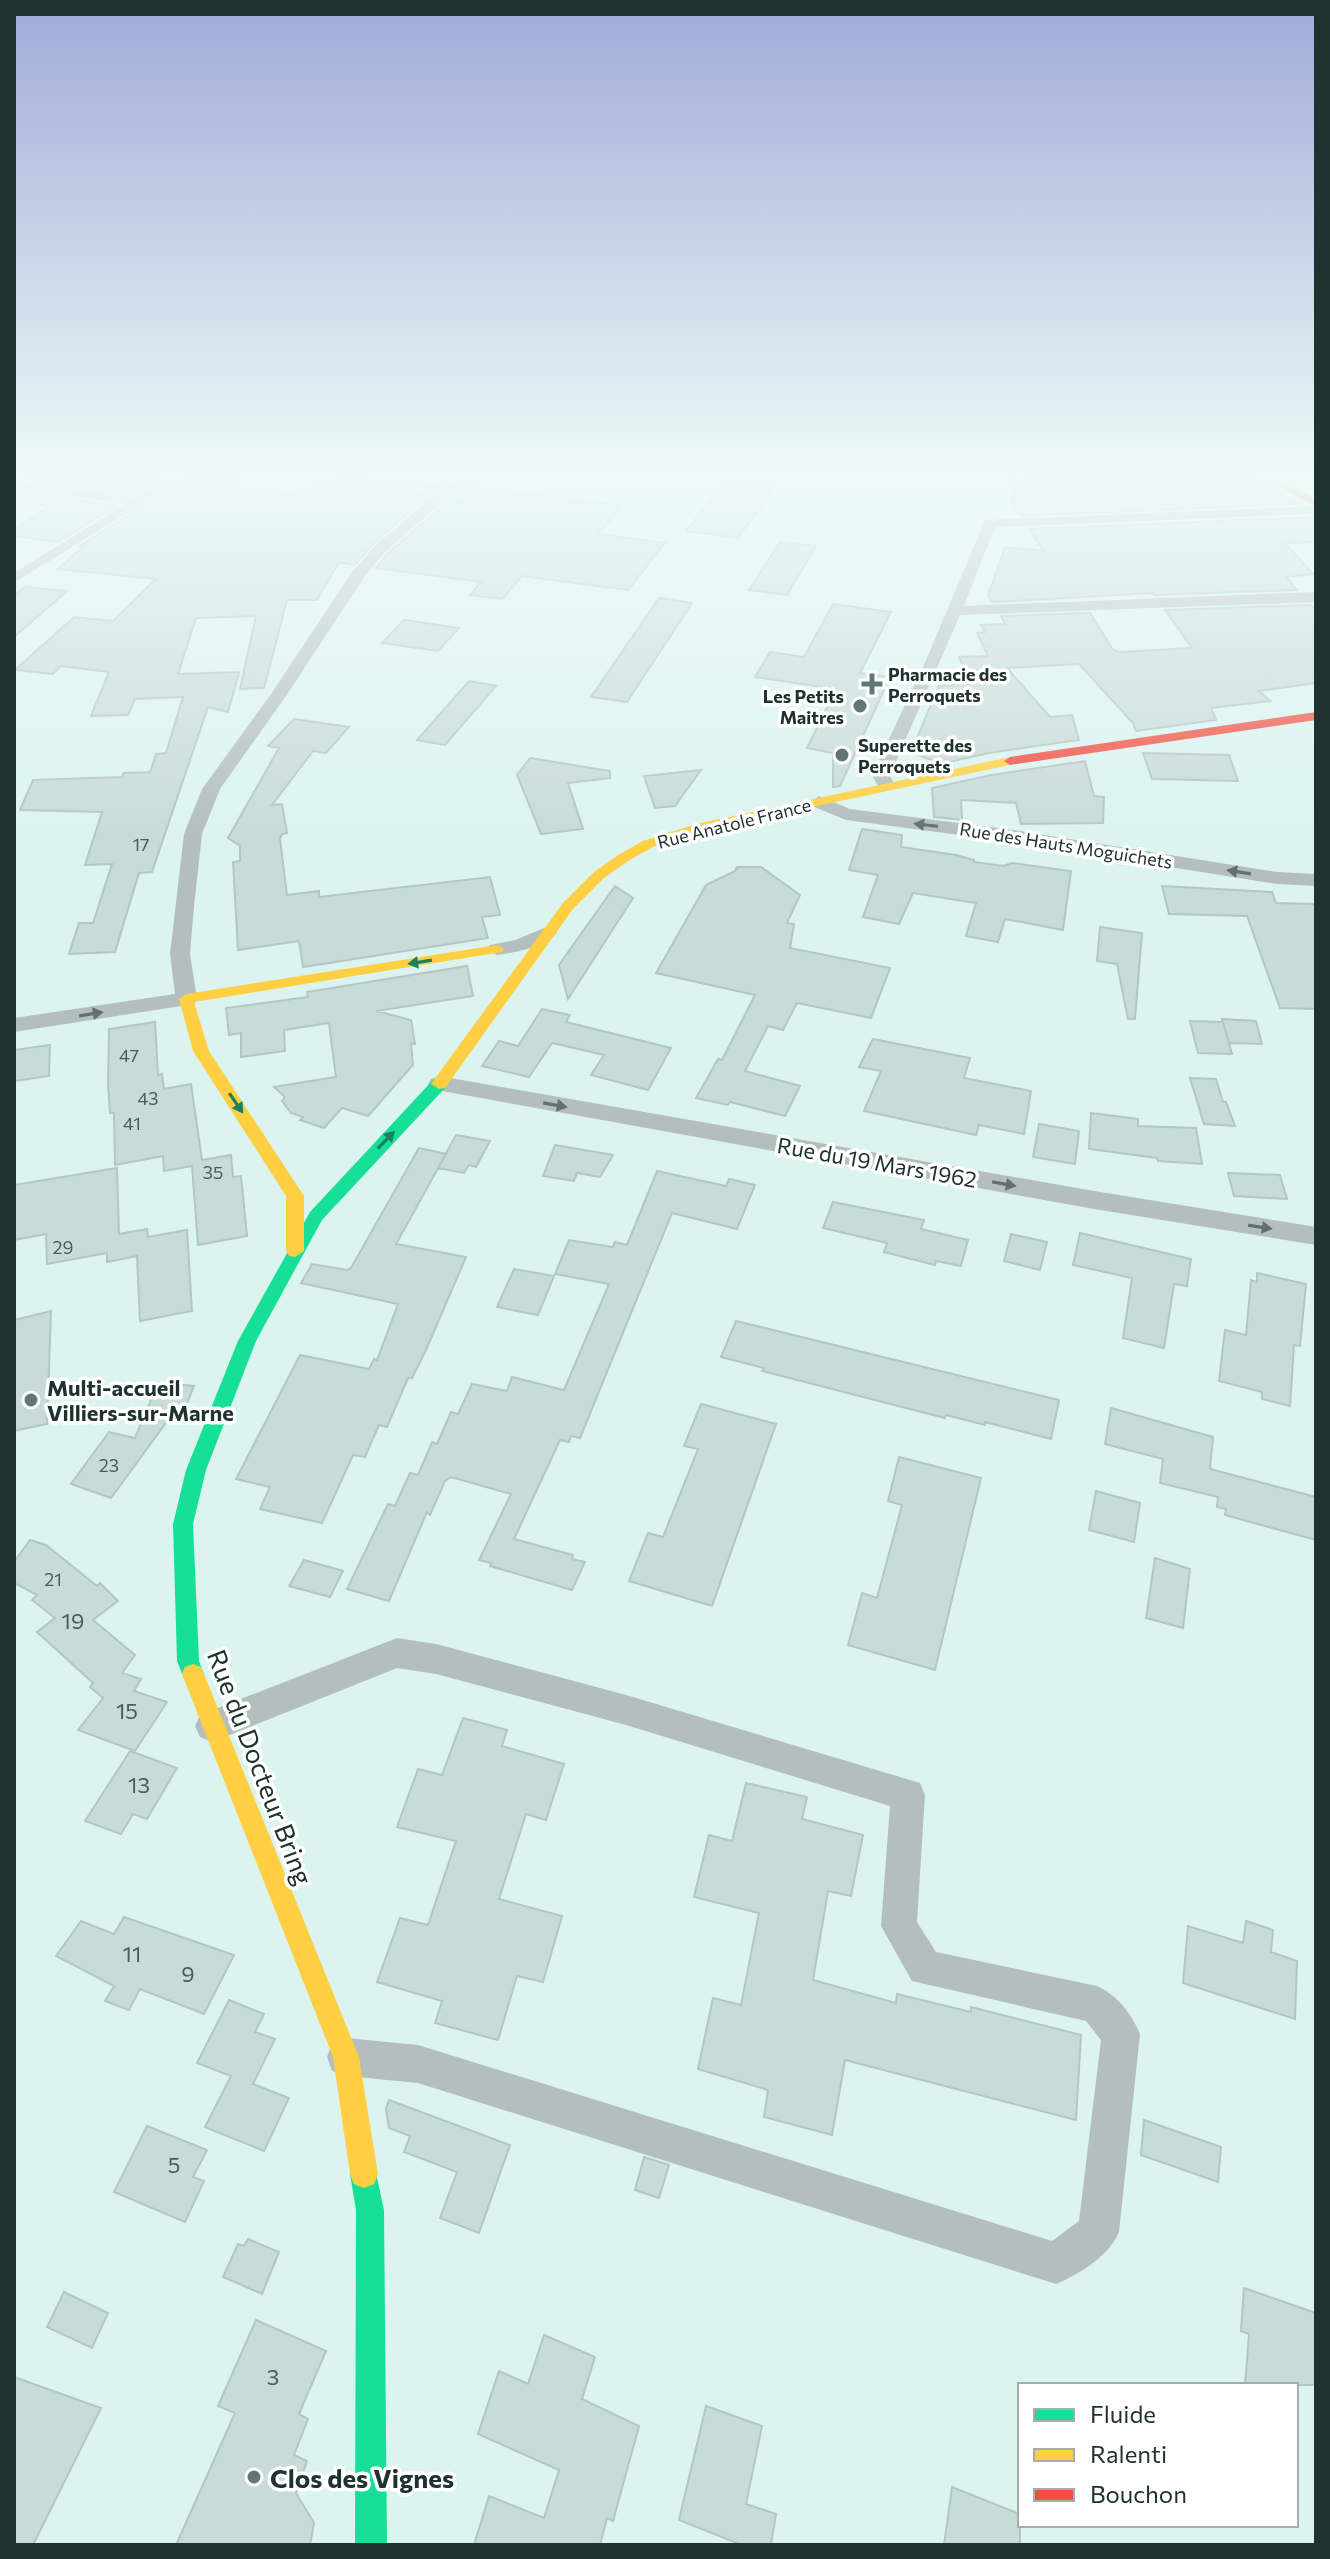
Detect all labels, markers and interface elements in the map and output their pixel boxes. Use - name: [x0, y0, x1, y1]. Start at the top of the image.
- place label: Pharmacie des Perroquets: [888, 663, 1007, 706]
- marker: Pharmacie des Perroquets: [863, 675, 881, 693]
- place label: Les Petits Maitres: [763, 685, 844, 728]
- marker: Les Petits Maitres: [851, 697, 869, 715]
- place label: Superette des Perroquets: [858, 734, 972, 777]
- marker: Superette des Perroquets: [833, 746, 851, 764]
- street label: Rue Anatole France: [655, 793, 813, 853]
- street label: Rue des Hauts Moguichets: [958, 817, 1174, 873]
- one-way arrow: [913, 818, 938, 831]
- house number: 17: [132, 833, 150, 855]
- one-way arrow: [1226, 865, 1251, 878]
- one-way arrow: [407, 956, 432, 969]
- one-way arrow: [79, 1007, 104, 1020]
- house number: 47: [119, 1044, 139, 1066]
- house number: 43: [137, 1087, 159, 1109]
- one-way arrow: [228, 1092, 243, 1113]
- one-way arrow: [542, 1100, 567, 1112]
- house number: 41: [123, 1112, 141, 1134]
- one-way arrow: [376, 1131, 395, 1150]
- street label: Rue du 19 Mars 1962: [775, 1131, 979, 1193]
- house number: 35: [203, 1161, 223, 1183]
- one-way arrow: [992, 1179, 1017, 1191]
- one-way arrow: [1248, 1222, 1273, 1234]
- house number: 29: [53, 1236, 73, 1258]
- place label: Multi-accueil Villiers-sur-Marne: [47, 1374, 234, 1426]
- marker: Multi-accueil Villiers-sur-Marne: [22, 1391, 40, 1409]
- house number: 23: [99, 1454, 119, 1476]
- house number: 21: [44, 1568, 62, 1590]
- house number: 19: [62, 1607, 84, 1634]
- street label: Rue du Docteur Bring: [202, 1645, 320, 1889]
- house number: 15: [116, 1697, 138, 1724]
- house number: 13: [128, 1771, 150, 1798]
- house number: 11: [123, 1940, 141, 1967]
- house number: 9: [181, 1960, 195, 1987]
- house number: 5: [168, 2151, 180, 2178]
- house number: 3: [267, 2363, 279, 2390]
- legend: [1018, 2383, 1298, 2527]
- text: Fluide: [1090, 2399, 1156, 2428]
- text: Ralenti: [1090, 2439, 1167, 2468]
- place label: Clos des Vignes: [270, 2462, 454, 2493]
- marker: Clos des Vignes: [245, 2468, 263, 2486]
- text: Bouchon: [1090, 2479, 1187, 2508]

